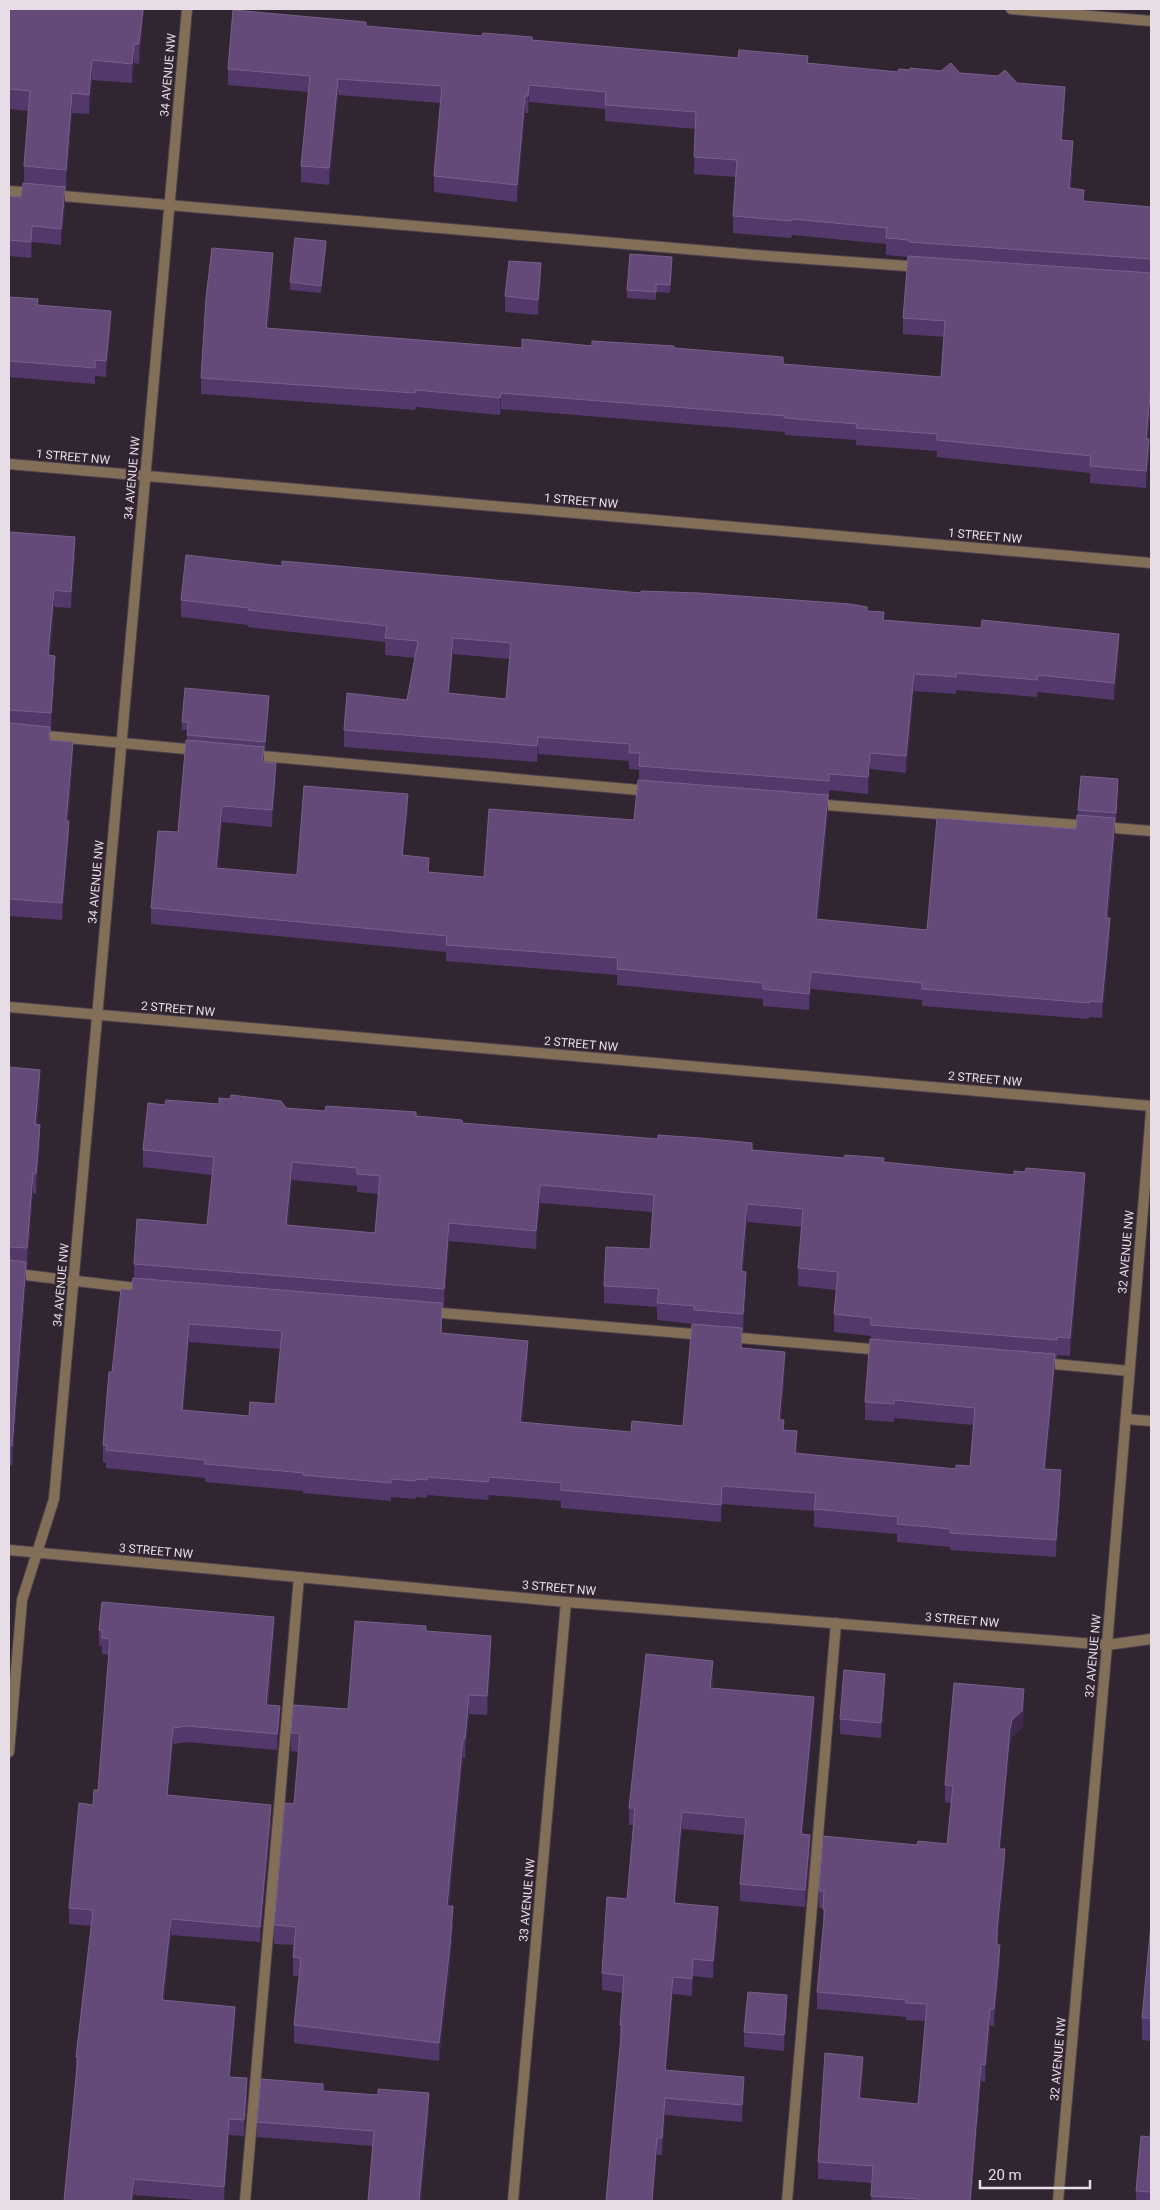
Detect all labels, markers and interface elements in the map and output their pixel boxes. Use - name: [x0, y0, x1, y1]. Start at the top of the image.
- street label: 34 AVENUE NW: [157, 32, 179, 117]
- street label: 34 AVENUE NW: [121, 435, 143, 520]
- street label: 1 STREET NW: [35, 447, 111, 467]
- street label: 1 STREET NW: [543, 491, 619, 511]
- street label: 1 STREET NW: [947, 526, 1023, 546]
- street label: 34 AVENUE NW: [85, 839, 107, 924]
- street label: 2 STREET NW: [140, 999, 216, 1019]
- street label: 2 STREET NW: [543, 1034, 619, 1054]
- street label: 2 STREET NW: [947, 1069, 1023, 1089]
- street label: 32 AVENUE NW: [1115, 1209, 1137, 1294]
- street label: 34 AVENUE NW: [50, 1242, 72, 1327]
- street label: 3 STREET NW: [118, 1541, 194, 1561]
- street label: 3 STREET NW: [521, 1578, 597, 1598]
- street label: 3 STREET NW: [924, 1610, 1000, 1630]
- street label: 32 AVENUE NW: [1082, 1613, 1104, 1698]
- street label: 33 AVENUE NW: [516, 1857, 538, 1942]
- street label: 32 AVENUE NW: [1047, 2016, 1069, 2101]
- scale bar: [980, 2158, 1090, 2190]
- text: 20 m: [988, 2166, 1022, 2184]

